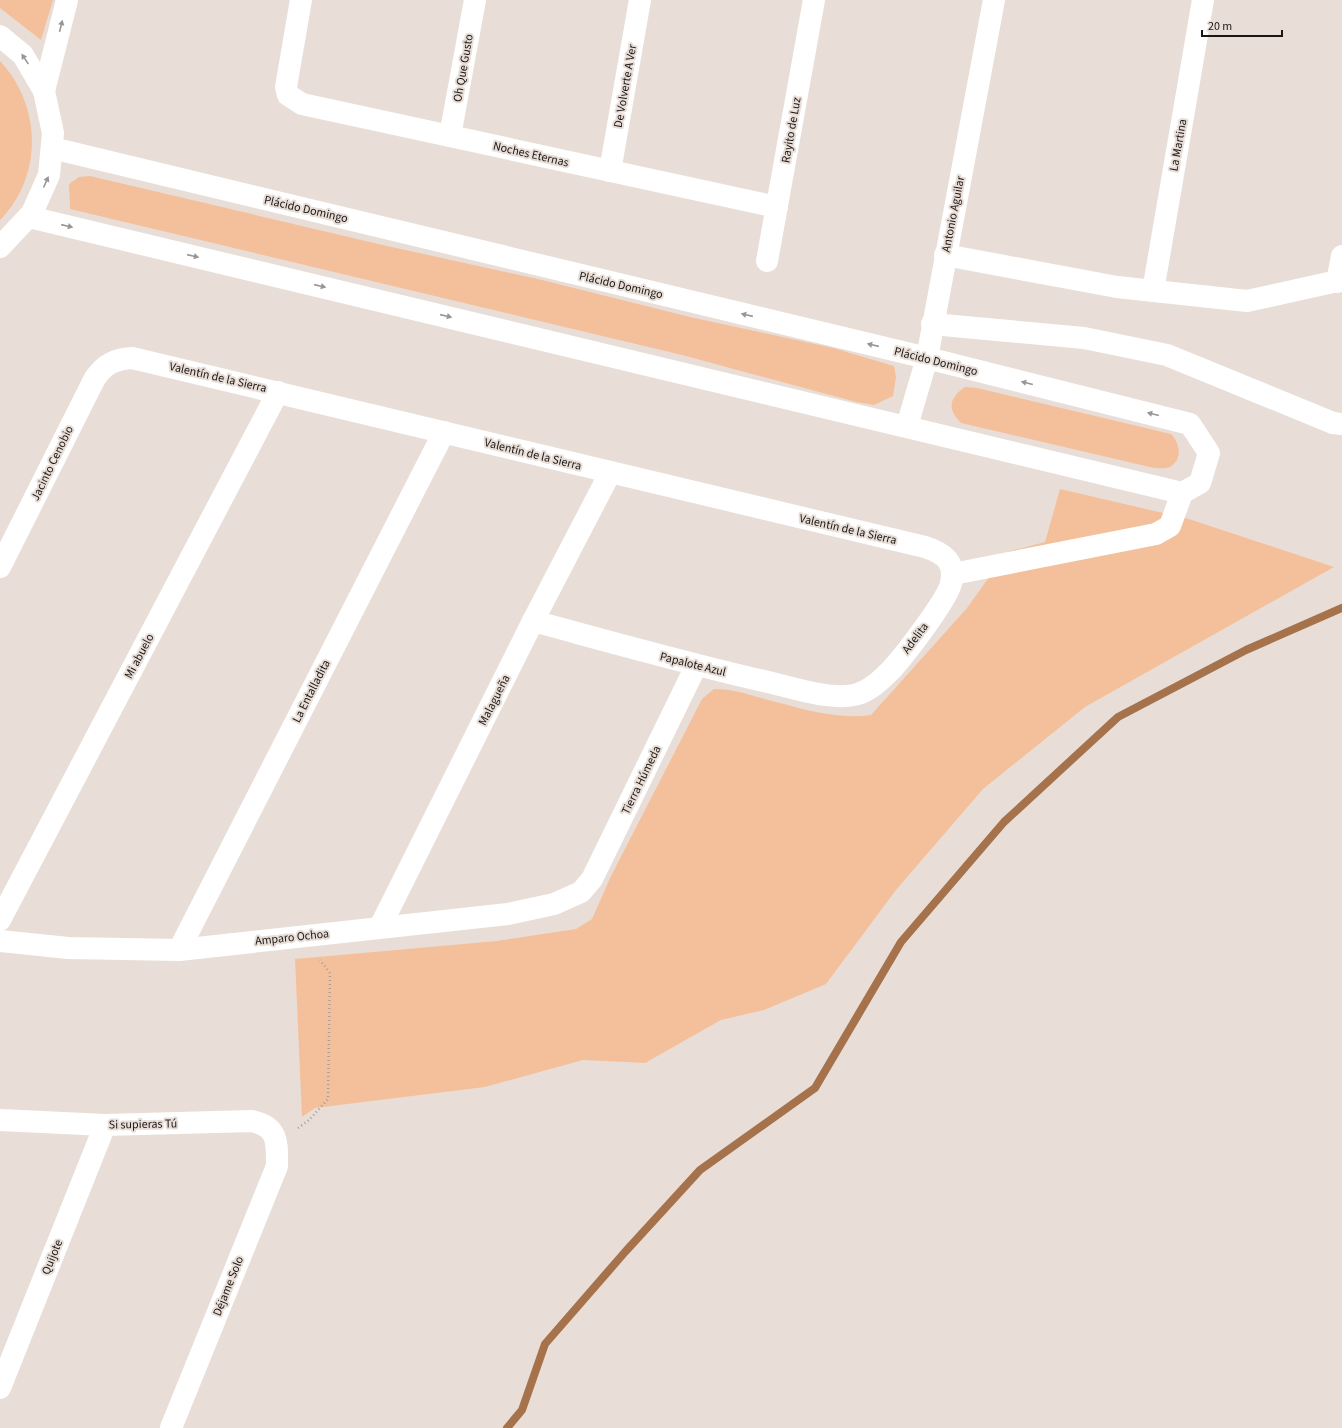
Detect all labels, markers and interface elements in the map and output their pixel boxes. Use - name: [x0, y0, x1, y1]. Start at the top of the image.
- scale bar: [1202, 12, 1282, 38]
- text: 20 m: [1208, 18, 1232, 35]
- one-way arrow: [58, 20, 64, 33]
- street label: Oh Que Gusto: [449, 33, 478, 103]
- street label: De Volverte A Ver: [610, 42, 641, 129]
- one-way arrow: [21, 54, 29, 64]
- street label: Rayito de Luz: [777, 96, 806, 164]
- street label: La Martina: [1166, 118, 1191, 173]
- street label: Noches Eternas: [491, 138, 570, 171]
- street label: Antonio Aguilar: [938, 174, 969, 254]
- one-way arrow: [43, 176, 49, 187]
- street label: Plácido Domingo: [262, 192, 350, 227]
- one-way arrow: [61, 223, 73, 229]
- one-way arrow: [188, 253, 200, 259]
- street label: Plácido Domingo: [577, 268, 665, 303]
- one-way arrow: [314, 284, 326, 290]
- one-way arrow: [741, 312, 753, 318]
- one-way arrow: [440, 314, 453, 320]
- one-way arrow: [867, 342, 879, 348]
- street label: Plácido Domingo: [892, 343, 979, 380]
- street label: Valentín de la Sierra: [168, 358, 268, 397]
- one-way arrow: [1020, 380, 1032, 386]
- one-way arrow: [1146, 411, 1159, 417]
- street label: Jacinto Cenobio: [27, 423, 78, 504]
- street label: Valentín de la Sierra: [483, 434, 583, 475]
- street label: Valentín de la Sierra: [798, 510, 898, 549]
- street label: Adelita: [898, 619, 933, 657]
- street label: Mi abuelo: [120, 631, 158, 682]
- street label: Papalote Azul: [658, 648, 728, 681]
- street label: La Entalladita: [288, 657, 335, 726]
- street label: Malagueña: [474, 672, 515, 729]
- street label: Tierra Húmeda: [617, 743, 665, 818]
- street label: Amparo Ochoa: [254, 925, 330, 950]
- street label: Si supieras Tú: [109, 1115, 177, 1134]
- street label: Quijote: [38, 1237, 67, 1277]
- street label: Déjame Solo: [209, 1254, 248, 1319]

